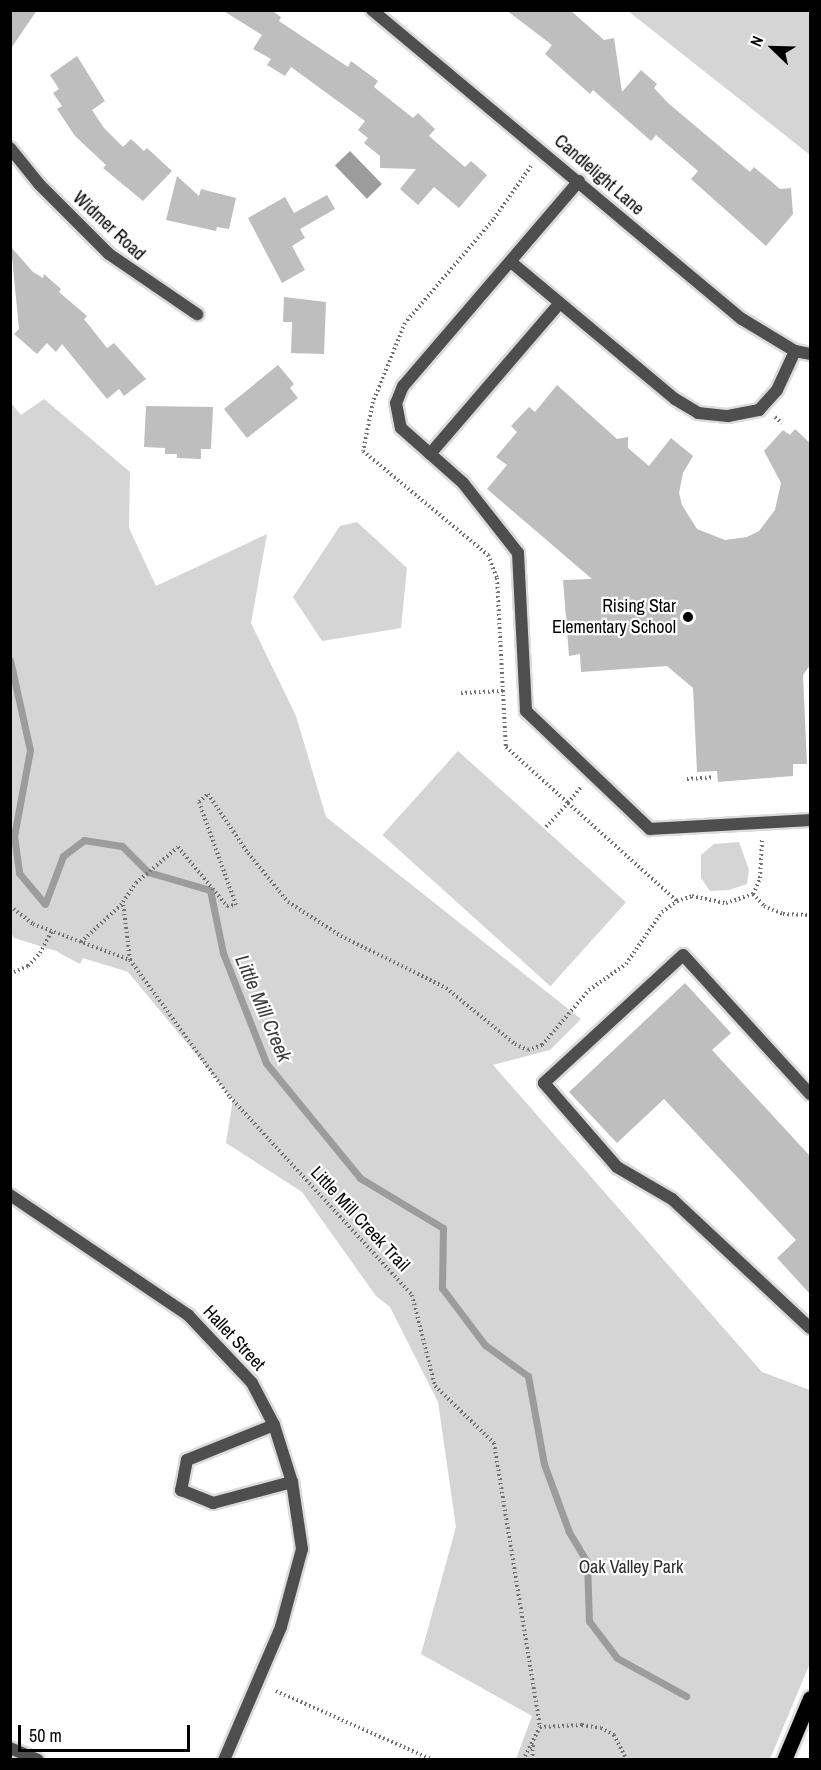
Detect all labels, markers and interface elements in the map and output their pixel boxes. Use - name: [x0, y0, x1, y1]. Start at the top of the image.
- north arrow: [743, 18, 803, 78]
- text: N: [744, 32, 768, 50]
- street label: Candlelight Lane: [550, 130, 648, 220]
- street label: Widmer Road: [68, 187, 150, 265]
- place label: Rising Star Elementary School: [552, 596, 676, 638]
- marker: Rising Star Elementary School: [681, 610, 695, 624]
- water label: Little Mill Creek: [231, 951, 297, 1065]
- street label: Little Mill Creek Trail: [306, 1162, 414, 1276]
- street label: Hallet Street: [198, 1301, 270, 1375]
- park label: Oak Valley Park: [579, 1556, 683, 1578]
- scale bar: [21, 1713, 194, 1751]
- text: 50 m: [29, 1723, 62, 1748]

